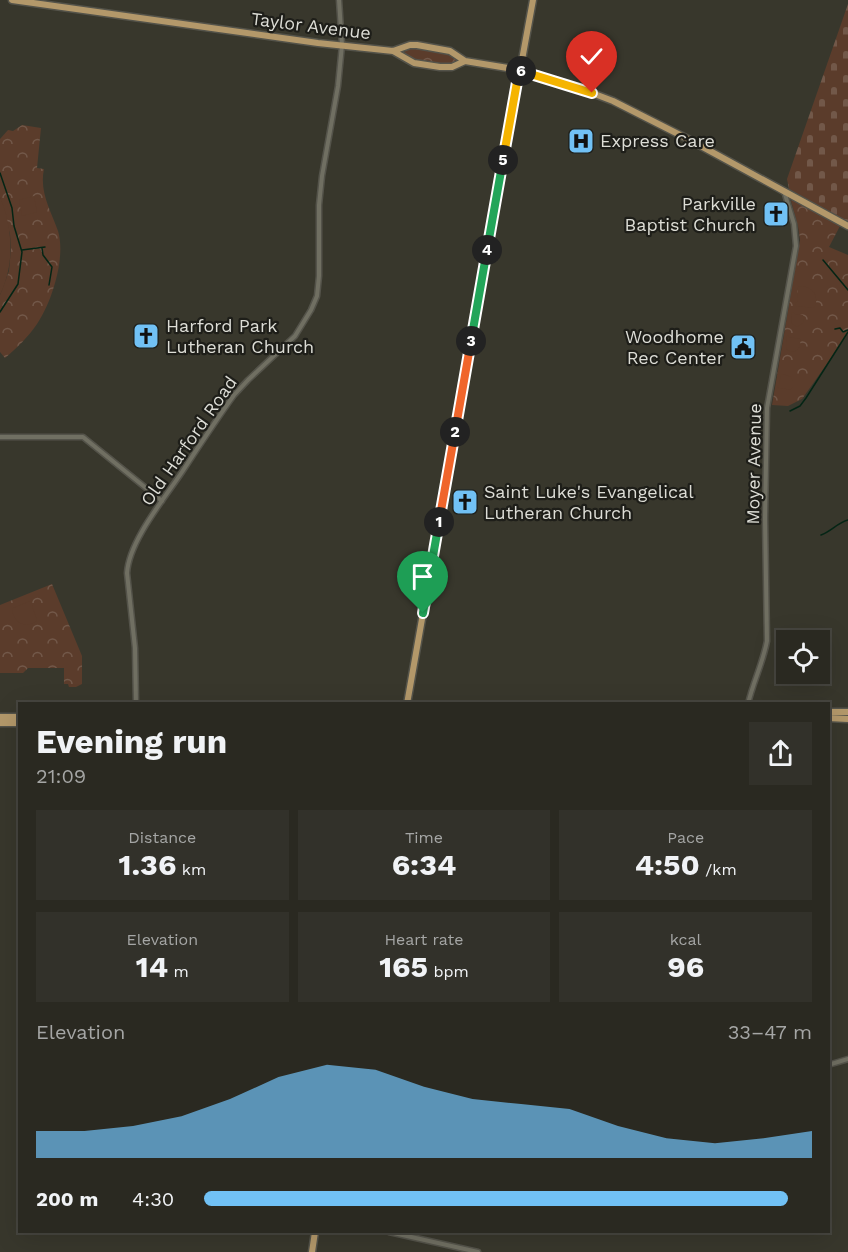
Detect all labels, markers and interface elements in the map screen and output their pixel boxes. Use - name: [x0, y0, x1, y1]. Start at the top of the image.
- street label: Taylor Avenue: [250, 8, 372, 43]
- pin: [566, 31, 617, 93]
- icon: check: [575, 40, 608, 73]
- pin: 6: [506, 56, 536, 86]
- text: 6: [516, 61, 526, 80]
- hospital icon: Express Care: [566, 126, 596, 156]
- place label: Express Care: [600, 130, 715, 151]
- pin: 5: [488, 145, 518, 175]
- text: 5: [498, 150, 508, 169]
- place label: Parkville Baptist Church: [625, 193, 756, 235]
- church icon: Parkville Baptist Church: [761, 199, 791, 229]
- pin: 4: [472, 235, 502, 265]
- text: 4: [482, 240, 492, 259]
- place label: Harford Park Lutheran Church: [166, 315, 314, 357]
- church icon: Harford Park Lutheran Church: [131, 321, 161, 351]
- pin: 3: [456, 326, 486, 356]
- place label: Woodhome Rec Center: [625, 326, 724, 368]
- text: 3: [466, 331, 476, 350]
- public building icon: Woodhome Rec Center: [728, 332, 758, 362]
- street label: Old Harford Road: [136, 372, 241, 509]
- street label: Moyer Avenue: [742, 403, 765, 525]
- pin: 2: [440, 417, 470, 447]
- text: 2: [450, 422, 460, 441]
- place label: Saint Luke's Evangelical Lutheran Church: [484, 481, 694, 523]
- church icon: Saint Luke's Evangelical Lutheran Church: [450, 487, 480, 517]
- pin: 1: [424, 507, 454, 537]
- text: 1: [436, 512, 442, 531]
- pin: [397, 551, 448, 613]
- icon: arrive: [406, 560, 439, 593]
- map controls: [776, 630, 830, 684]
- button: locate: [776, 630, 830, 684]
- text: Evening run: [36, 722, 227, 761]
- button: share: [749, 722, 812, 785]
- text: 21:09: [36, 764, 86, 788]
- text: Distance: [128, 828, 196, 847]
- text: Time: [405, 828, 443, 847]
- text: Pace: [667, 828, 704, 847]
- text: 1.36: [118, 847, 176, 882]
- text: 6:34: [392, 847, 456, 882]
- text: 4:50: [635, 847, 700, 882]
- text: km: [176, 860, 206, 879]
- text: /km: [700, 860, 737, 879]
- text: Elevation: [127, 930, 198, 949]
- text: Heart rate: [384, 930, 464, 949]
- text: kcal: [670, 930, 702, 949]
- text: 14: [136, 949, 168, 984]
- text: 165: [379, 949, 428, 984]
- text: 96: [667, 949, 704, 984]
- text: m: [168, 962, 189, 981]
- text: bpm: [428, 962, 469, 981]
- text: Elevation: [36, 1020, 125, 1044]
- text: 33–47 m: [728, 1020, 812, 1044]
- text: 200 m: [36, 1187, 98, 1211]
- text: 4:30: [132, 1187, 174, 1211]

